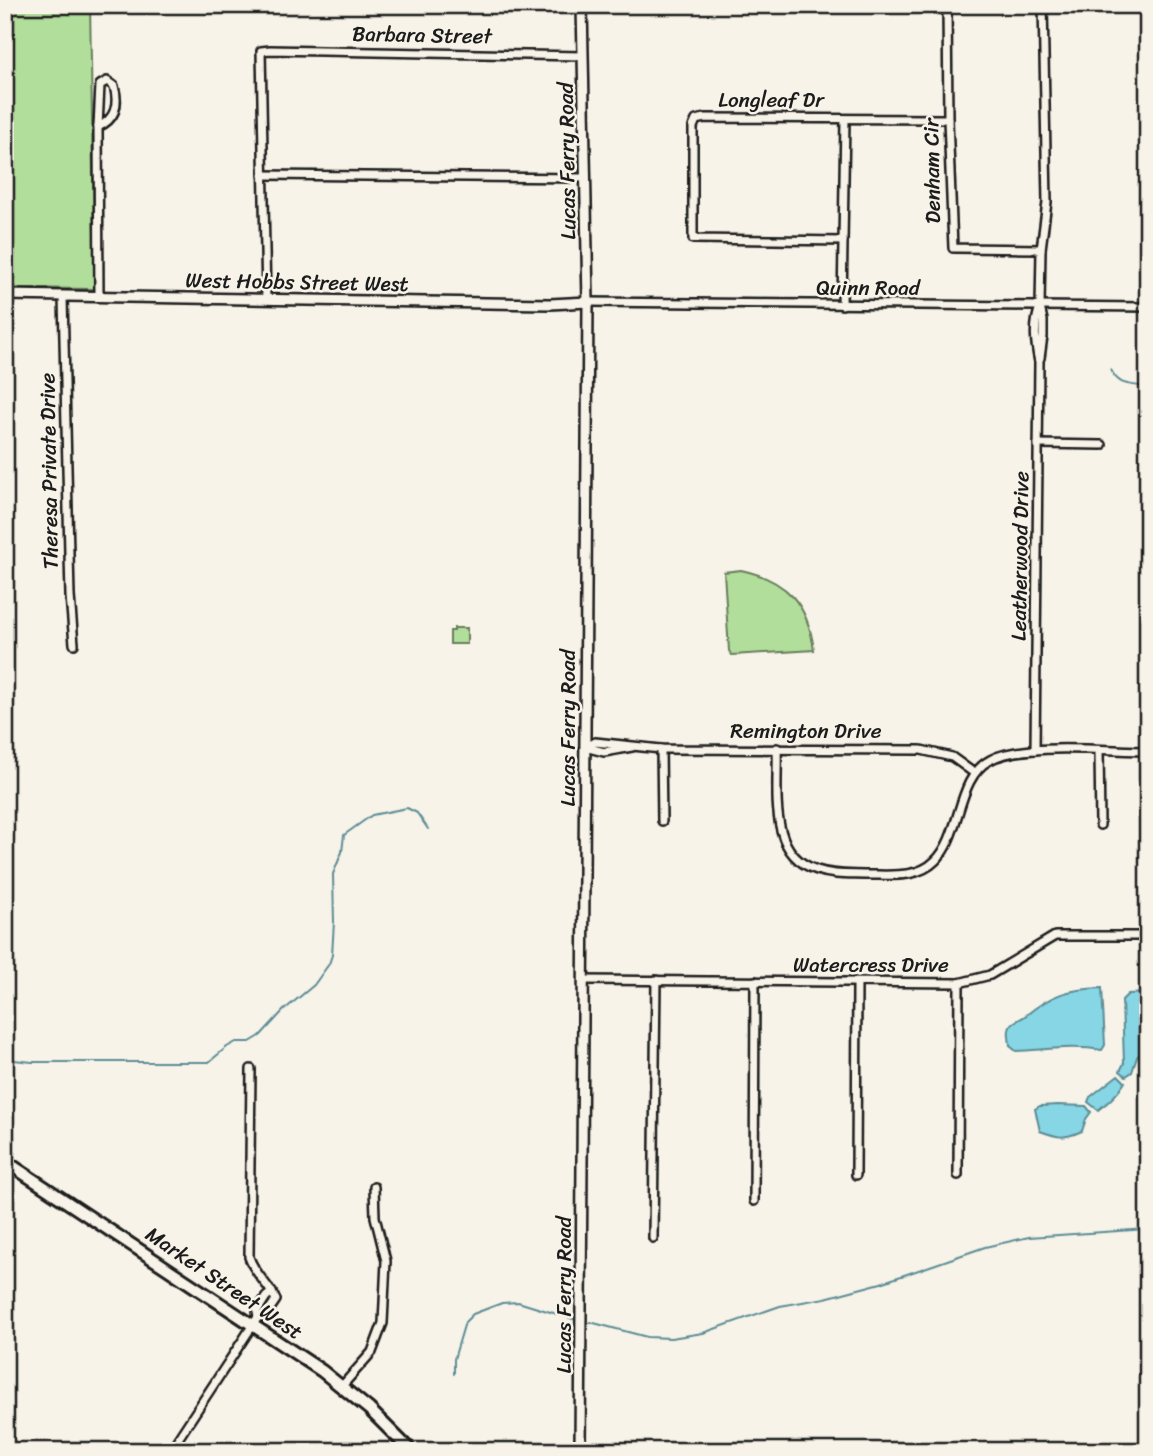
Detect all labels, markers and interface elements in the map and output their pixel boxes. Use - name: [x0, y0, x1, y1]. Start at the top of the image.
- street label: Barbara Street: [352, 15, 494, 55]
- street label: Lucas Ferry Road: [547, 80, 587, 240]
- street label: Longleaf Dr: [718, 81, 825, 119]
- street label: Denham Cir: [912, 117, 952, 224]
- street label: West Hobbs Street West: [185, 261, 409, 303]
- street label: Quinn Road: [816, 269, 922, 307]
- street label: Theresa Private Drive: [28, 372, 70, 570]
- street label: Leatherwood Drive: [1000, 471, 1040, 641]
- street label: Lucas Ferry Road: [549, 648, 587, 807]
- street label: Remington Drive: [730, 712, 882, 750]
- street label: Watercress Drive: [793, 946, 949, 984]
- street label: Lucas Ferry Road: [545, 1215, 583, 1374]
- street label: Market Street West: [137, 1216, 311, 1350]

